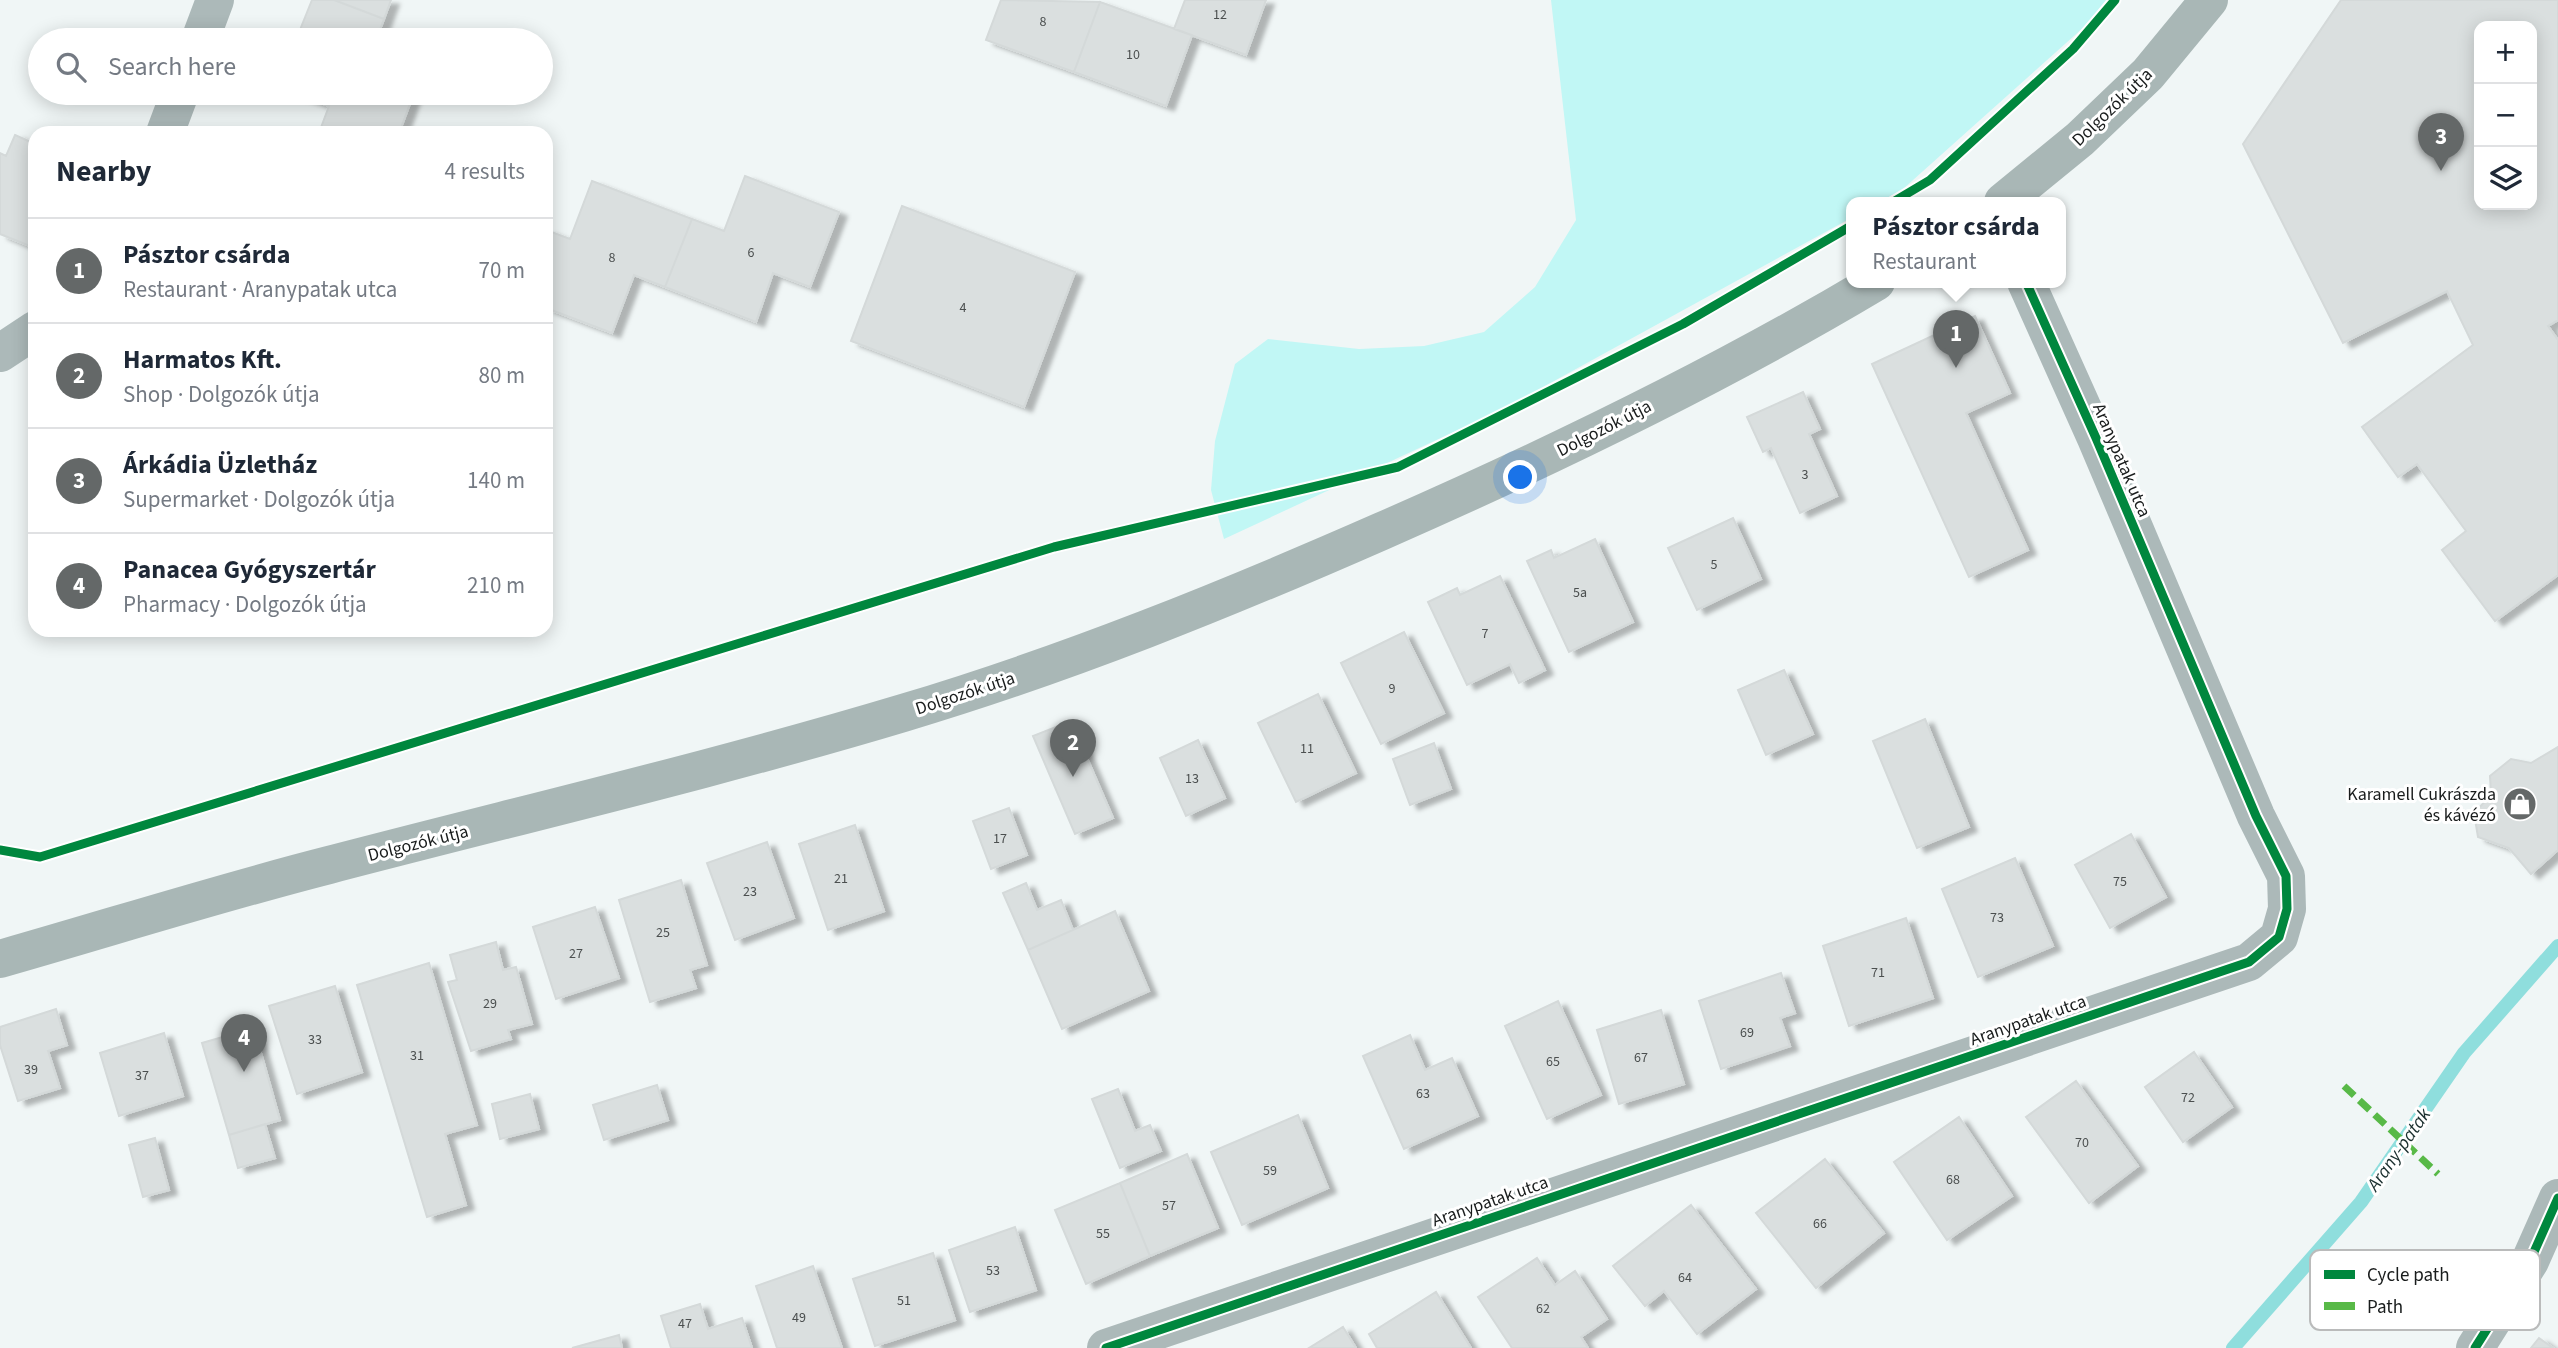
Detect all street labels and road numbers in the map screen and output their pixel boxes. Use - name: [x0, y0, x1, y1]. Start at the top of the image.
- street label: Dolgozók útja: [2067, 63, 2158, 152]
- street label: Dolgozók útja: [1553, 394, 1656, 463]
- street label: Aranypatak utca: [2086, 399, 2157, 521]
- street label: Dolgozók útja: [912, 666, 1018, 721]
- street label: Dolgozók útja: [365, 819, 471, 868]
- street label: Aranypatak utca: [1967, 989, 2090, 1052]
- street label: Aranypatak utca: [1429, 1170, 1552, 1233]

